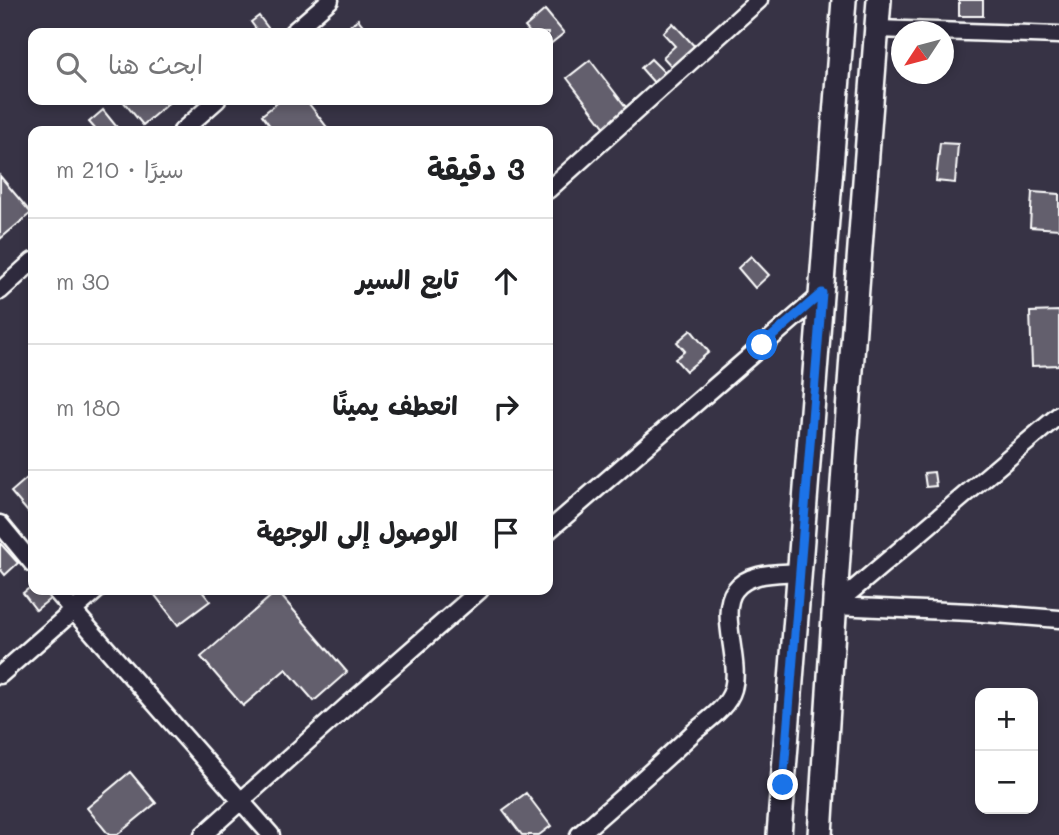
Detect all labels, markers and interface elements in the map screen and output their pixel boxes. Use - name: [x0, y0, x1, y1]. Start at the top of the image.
- north arrow: [891, 21, 954, 84]
- search box: [28, 28, 553, 105]
- text: ابحث هنا: [108, 47, 203, 81]
- icon: search: [52, 48, 90, 86]
- text: 3 دقيقة: [427, 148, 525, 188]
- text: سيرًا · 210 m: [56, 154, 184, 184]
- text: تابع السير: [356, 262, 458, 296]
- icon: ahead: [487, 262, 525, 300]
- text: 30 m: [56, 266, 109, 296]
- route start: [746, 329, 777, 360]
- text: انعطف يمينًا: [333, 388, 458, 422]
- icon: right: [487, 388, 525, 426]
- text: 180 m: [56, 392, 120, 422]
- text: الوصول إلى الوجهة: [256, 514, 458, 548]
- icon: arrive: [487, 514, 525, 552]
- map controls: [975, 688, 1038, 814]
- button: +: [975, 688, 1038, 751]
- button: −: [975, 751, 1038, 814]
- route end: [767, 769, 798, 800]

